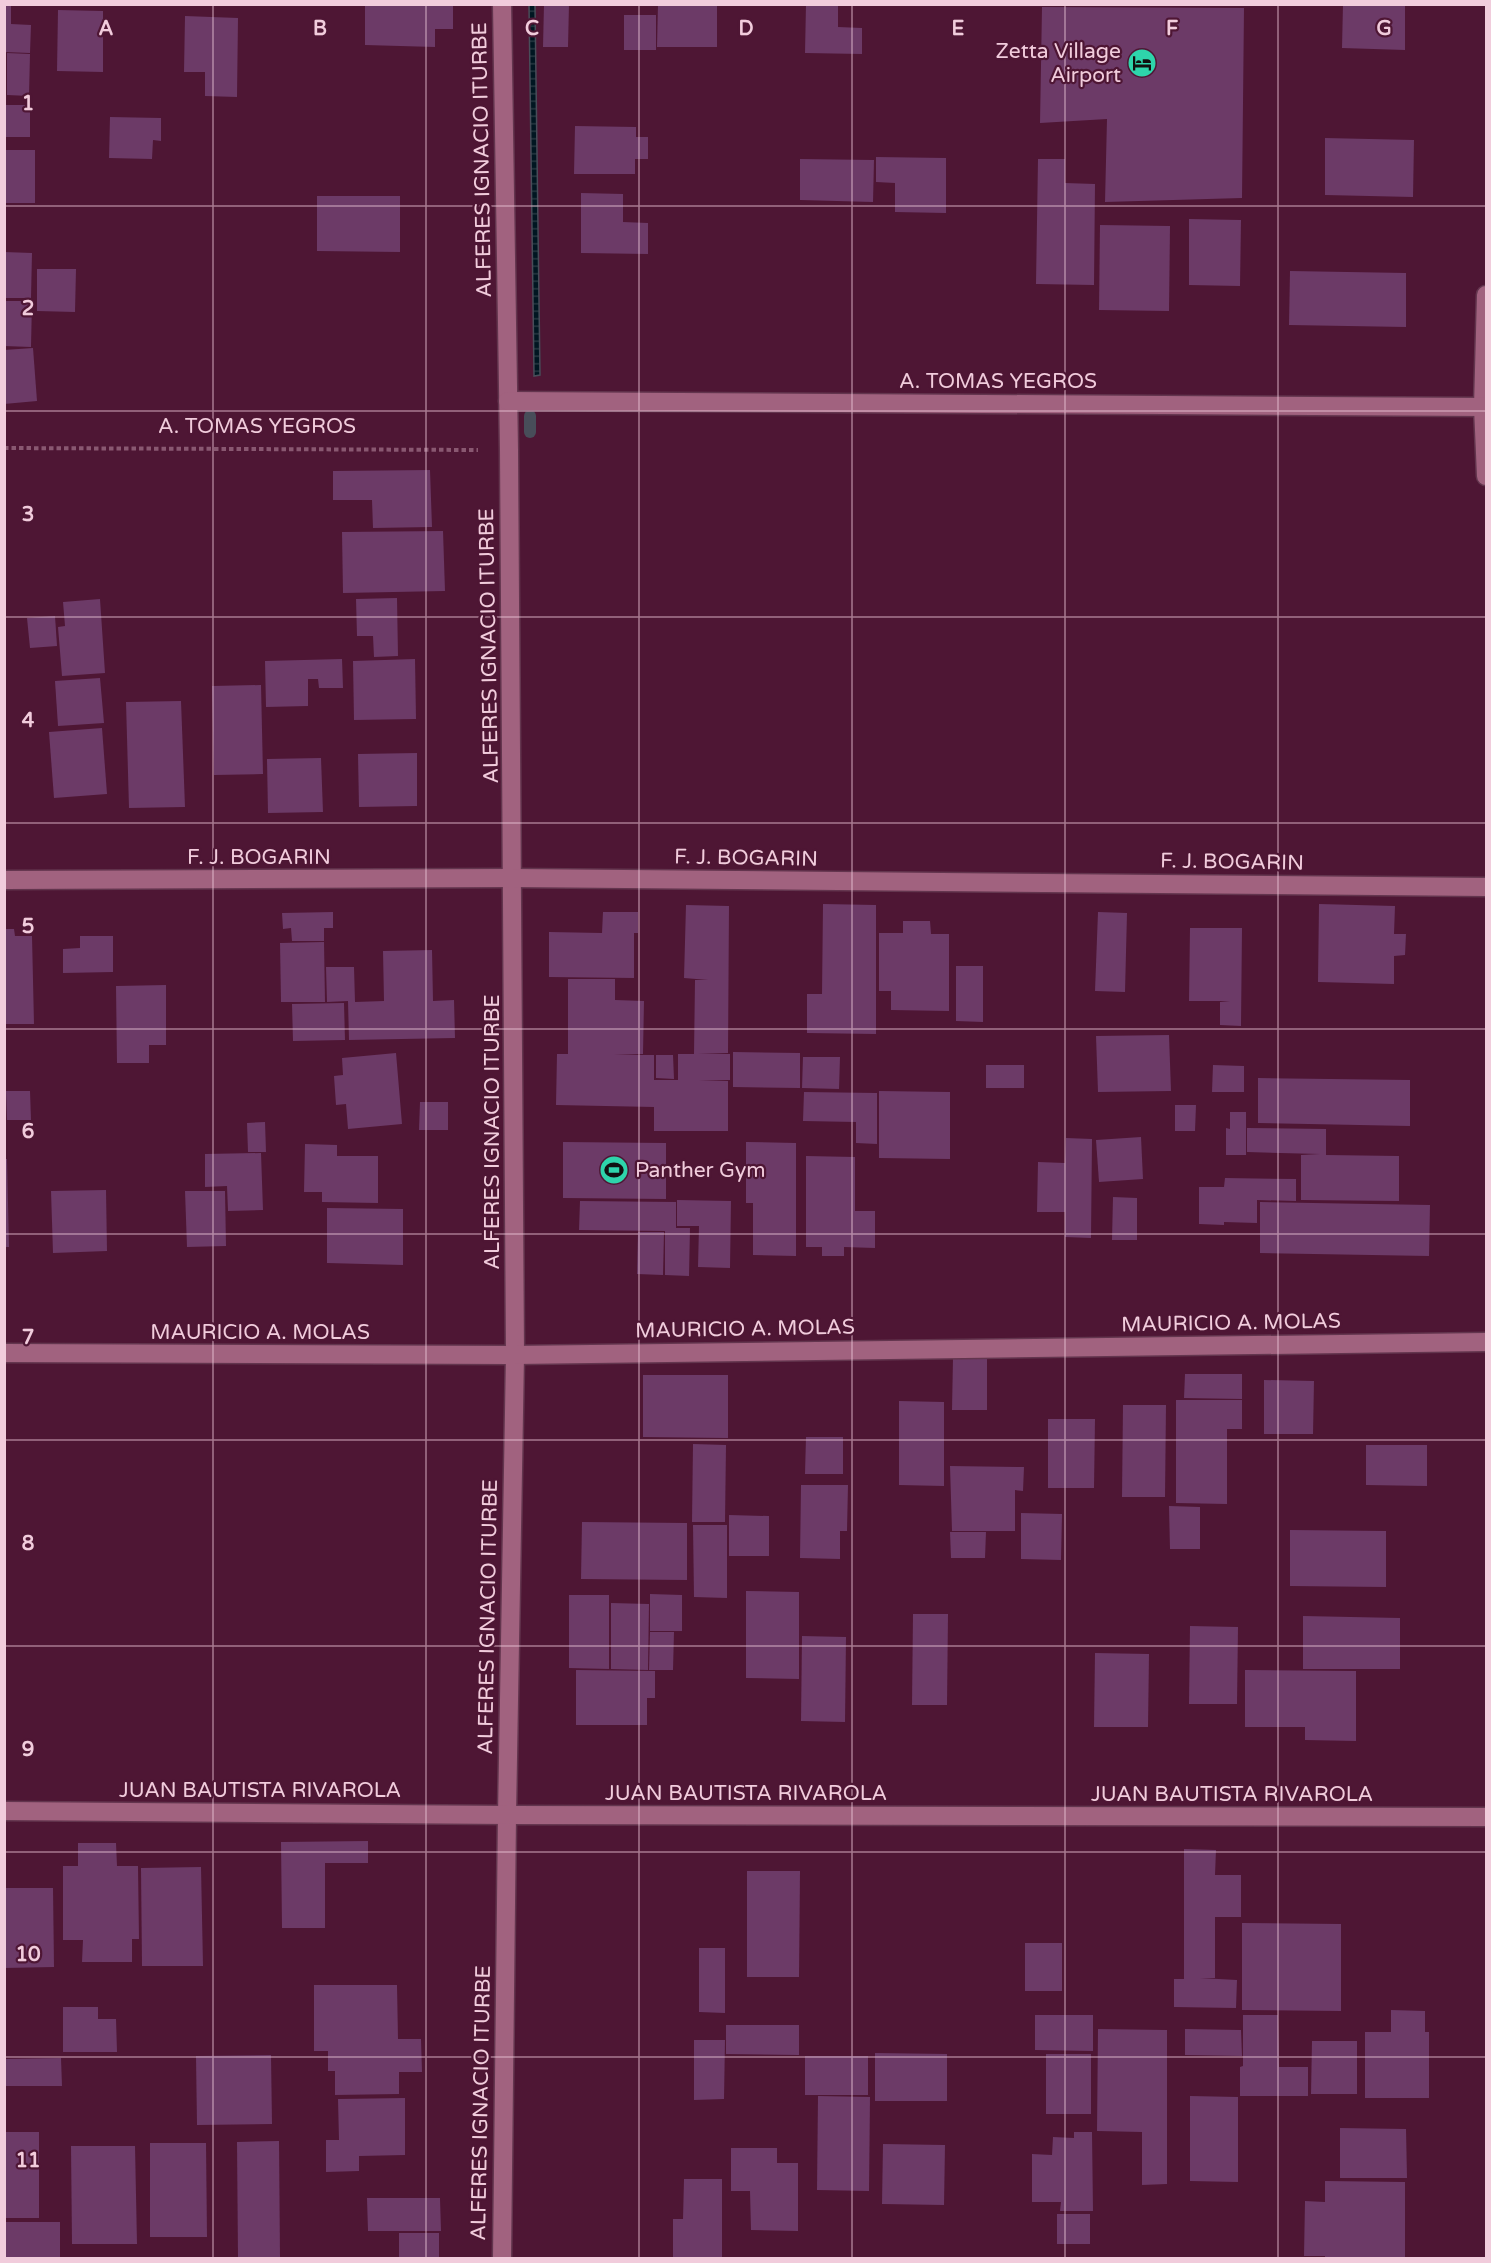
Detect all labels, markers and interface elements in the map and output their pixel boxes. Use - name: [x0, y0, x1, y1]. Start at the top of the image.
- text: A: [99, 17, 114, 41]
- text: B: [313, 17, 327, 41]
- text: C: [525, 17, 539, 41]
- text: D: [738, 17, 754, 41]
- text: E: [952, 17, 965, 41]
- text: F: [1166, 17, 1178, 41]
- text: G: [1376, 17, 1392, 41]
- street label: ALFERES IGNACIO ITURBE: [467, 22, 497, 298]
- place label: Zetta Village Airport: [995, 39, 1121, 88]
- hotel icon: Zetta Village Airport: [1126, 47, 1158, 79]
- text: 1: [22, 92, 34, 116]
- text: 2: [22, 297, 34, 321]
- street label: A. TOMAS YEGROS: [899, 369, 1097, 394]
- street label: A. TOMAS YEGROS: [158, 414, 356, 439]
- text: 3: [22, 503, 34, 527]
- street label: ALFERES IGNACIO ITURBE: [474, 508, 504, 784]
- text: 4: [22, 709, 35, 733]
- street label: F. J. BOGARIN: [674, 844, 818, 872]
- street label: F. J. BOGARIN: [187, 845, 331, 870]
- street label: F. J. BOGARIN: [1160, 848, 1304, 876]
- text: 5: [22, 915, 34, 939]
- street label: ALFERES IGNACIO ITURBE: [480, 994, 505, 1270]
- text: 6: [22, 1120, 34, 1144]
- sports icon: Panther Gym: [598, 1154, 630, 1186]
- place label: Panther Gym: [635, 1158, 766, 1183]
- street label: MAURICIO A. MOLAS: [1121, 1309, 1341, 1337]
- street label: MAURICIO A. MOLAS: [635, 1315, 855, 1343]
- street label: MAURICIO A. MOLAS: [150, 1320, 370, 1345]
- text: 7: [22, 1326, 34, 1350]
- street label: ALFERES IGNACIO ITURBE: [473, 1479, 503, 1755]
- text: 8: [22, 1532, 34, 1556]
- text: 9: [22, 1738, 34, 1762]
- street label: JUAN BAUTISTA RIVAROLA: [119, 1778, 401, 1803]
- street label: JUAN BAUTISTA RIVAROLA: [605, 1781, 887, 1806]
- street label: JUAN BAUTISTA RIVAROLA: [1091, 1782, 1373, 1807]
- text: 10: [15, 1943, 41, 1967]
- street label: ALFERES IGNACIO ITURBE: [466, 1965, 496, 2241]
- text: 11: [15, 2149, 41, 2173]

